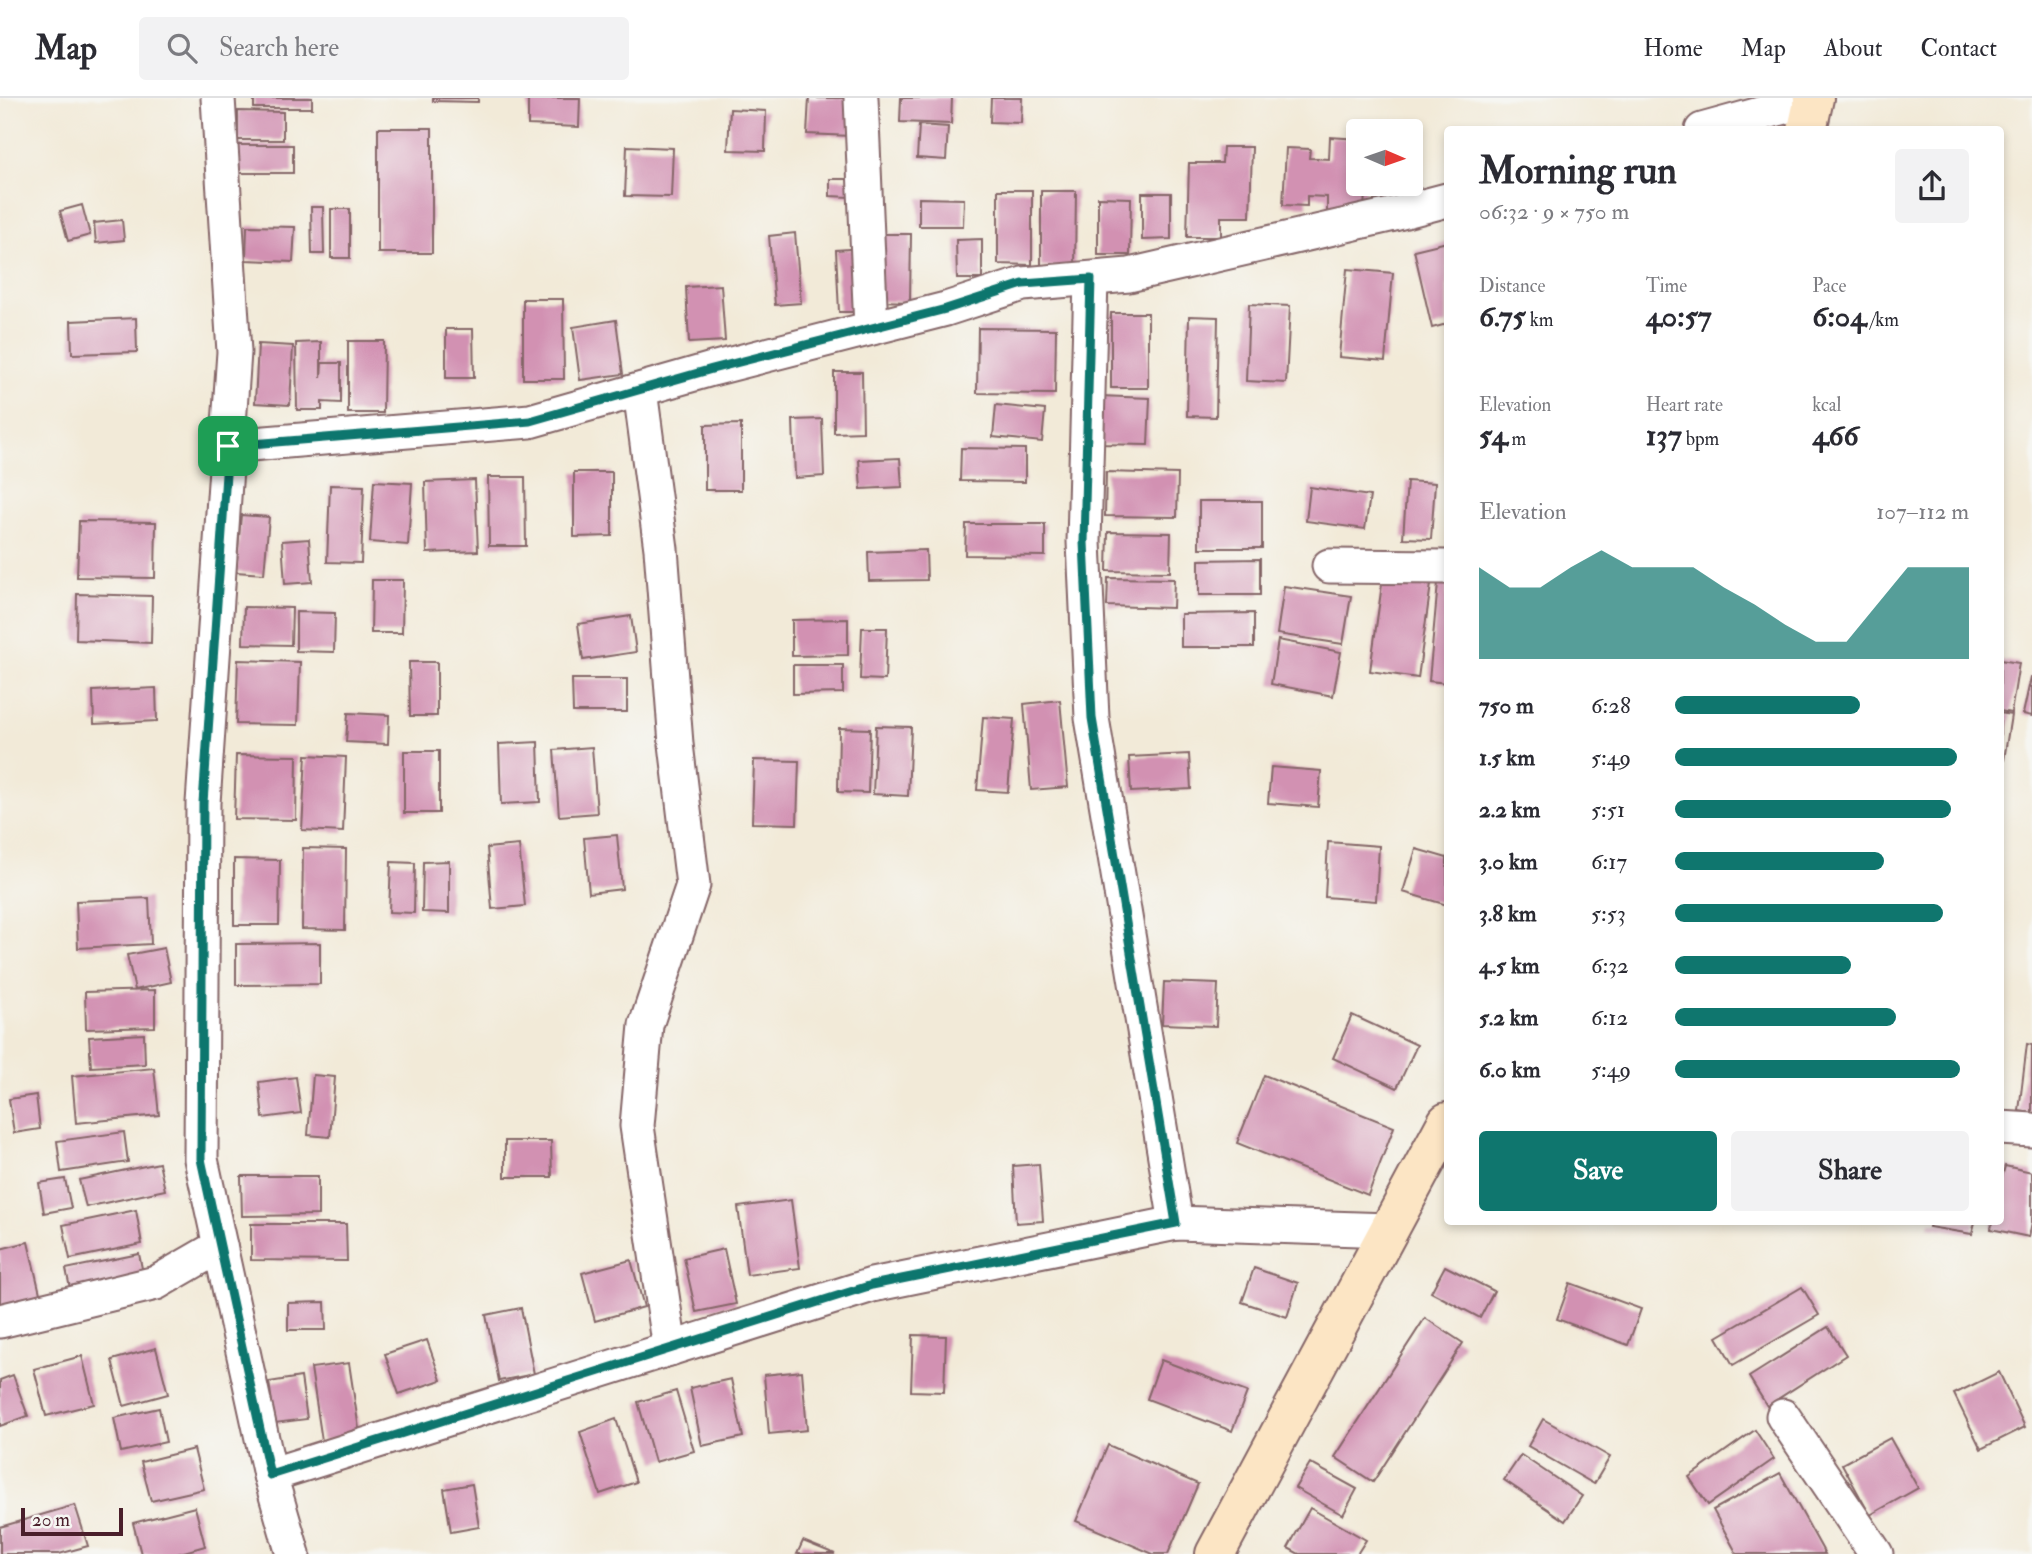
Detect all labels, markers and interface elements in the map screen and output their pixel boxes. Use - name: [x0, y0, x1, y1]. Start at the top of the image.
- search box: [139, 17, 629, 80]
- text: Map: [35, 28, 97, 69]
- icon: search: [163, 29, 201, 67]
- text: Search here: [219, 32, 339, 64]
- text: Home: [1643, 33, 1703, 64]
- text: Map: [1741, 33, 1786, 64]
- text: About: [1824, 33, 1883, 64]
- text: Contact: [1921, 33, 1997, 64]
- north arrow: [1346, 119, 1423, 196]
- map controls: [1346, 119, 1423, 196]
- text: Morning run: [1479, 147, 1677, 195]
- button: share: [1895, 149, 1969, 223]
- text: 06:32 · 9 × 750 m: [1479, 197, 1629, 226]
- text: Distance: [1479, 274, 1545, 298]
- text: Time: [1646, 274, 1687, 298]
- text: Pace: [1812, 274, 1846, 298]
- text: 6.75: [1479, 298, 1526, 335]
- text: 40:57: [1646, 298, 1712, 335]
- text: 6:04: [1812, 298, 1866, 335]
- text: km: [1526, 308, 1554, 332]
- text: /km: [1866, 308, 1899, 332]
- text: Elevation: [1479, 393, 1551, 417]
- text: Heart rate: [1646, 393, 1723, 417]
- text: kcal: [1812, 393, 1841, 417]
- pin: [198, 416, 258, 476]
- text: 54: [1479, 417, 1508, 454]
- text: 137: [1646, 417, 1682, 454]
- text: 466: [1812, 417, 1859, 454]
- icon: arrive: [209, 427, 247, 465]
- text: m: [1508, 427, 1526, 451]
- text: bpm: [1682, 427, 1719, 451]
- text: Elevation: [1479, 497, 1567, 526]
- text: 107–112 m: [1876, 497, 1969, 526]
- text: 750 m: [1479, 691, 1534, 720]
- text: 6:28: [1591, 691, 1631, 720]
- text: 1.5 km: [1479, 743, 1535, 772]
- text: 5:49: [1591, 743, 1631, 772]
- text: 2.2 km: [1479, 795, 1540, 824]
- text: 5:51: [1591, 795, 1625, 824]
- text: 3.0 km: [1479, 847, 1538, 876]
- text: 6:17: [1591, 847, 1627, 876]
- text: 3.8 km: [1479, 899, 1537, 928]
- text: 5:53: [1591, 899, 1626, 928]
- text: 4.5 km: [1479, 951, 1540, 980]
- text: 6:32: [1591, 951, 1629, 980]
- text: 5.2 km: [1479, 1003, 1538, 1032]
- text: 6:12: [1591, 1003, 1628, 1032]
- text: 6.0 km: [1479, 1055, 1540, 1084]
- text: 5:49: [1591, 1055, 1631, 1084]
- button: Save: [1479, 1131, 1717, 1211]
- button: Share: [1731, 1131, 1969, 1211]
- scale bar: [21, 1505, 122, 1537]
- text: 20 m: [32, 1508, 70, 1532]

